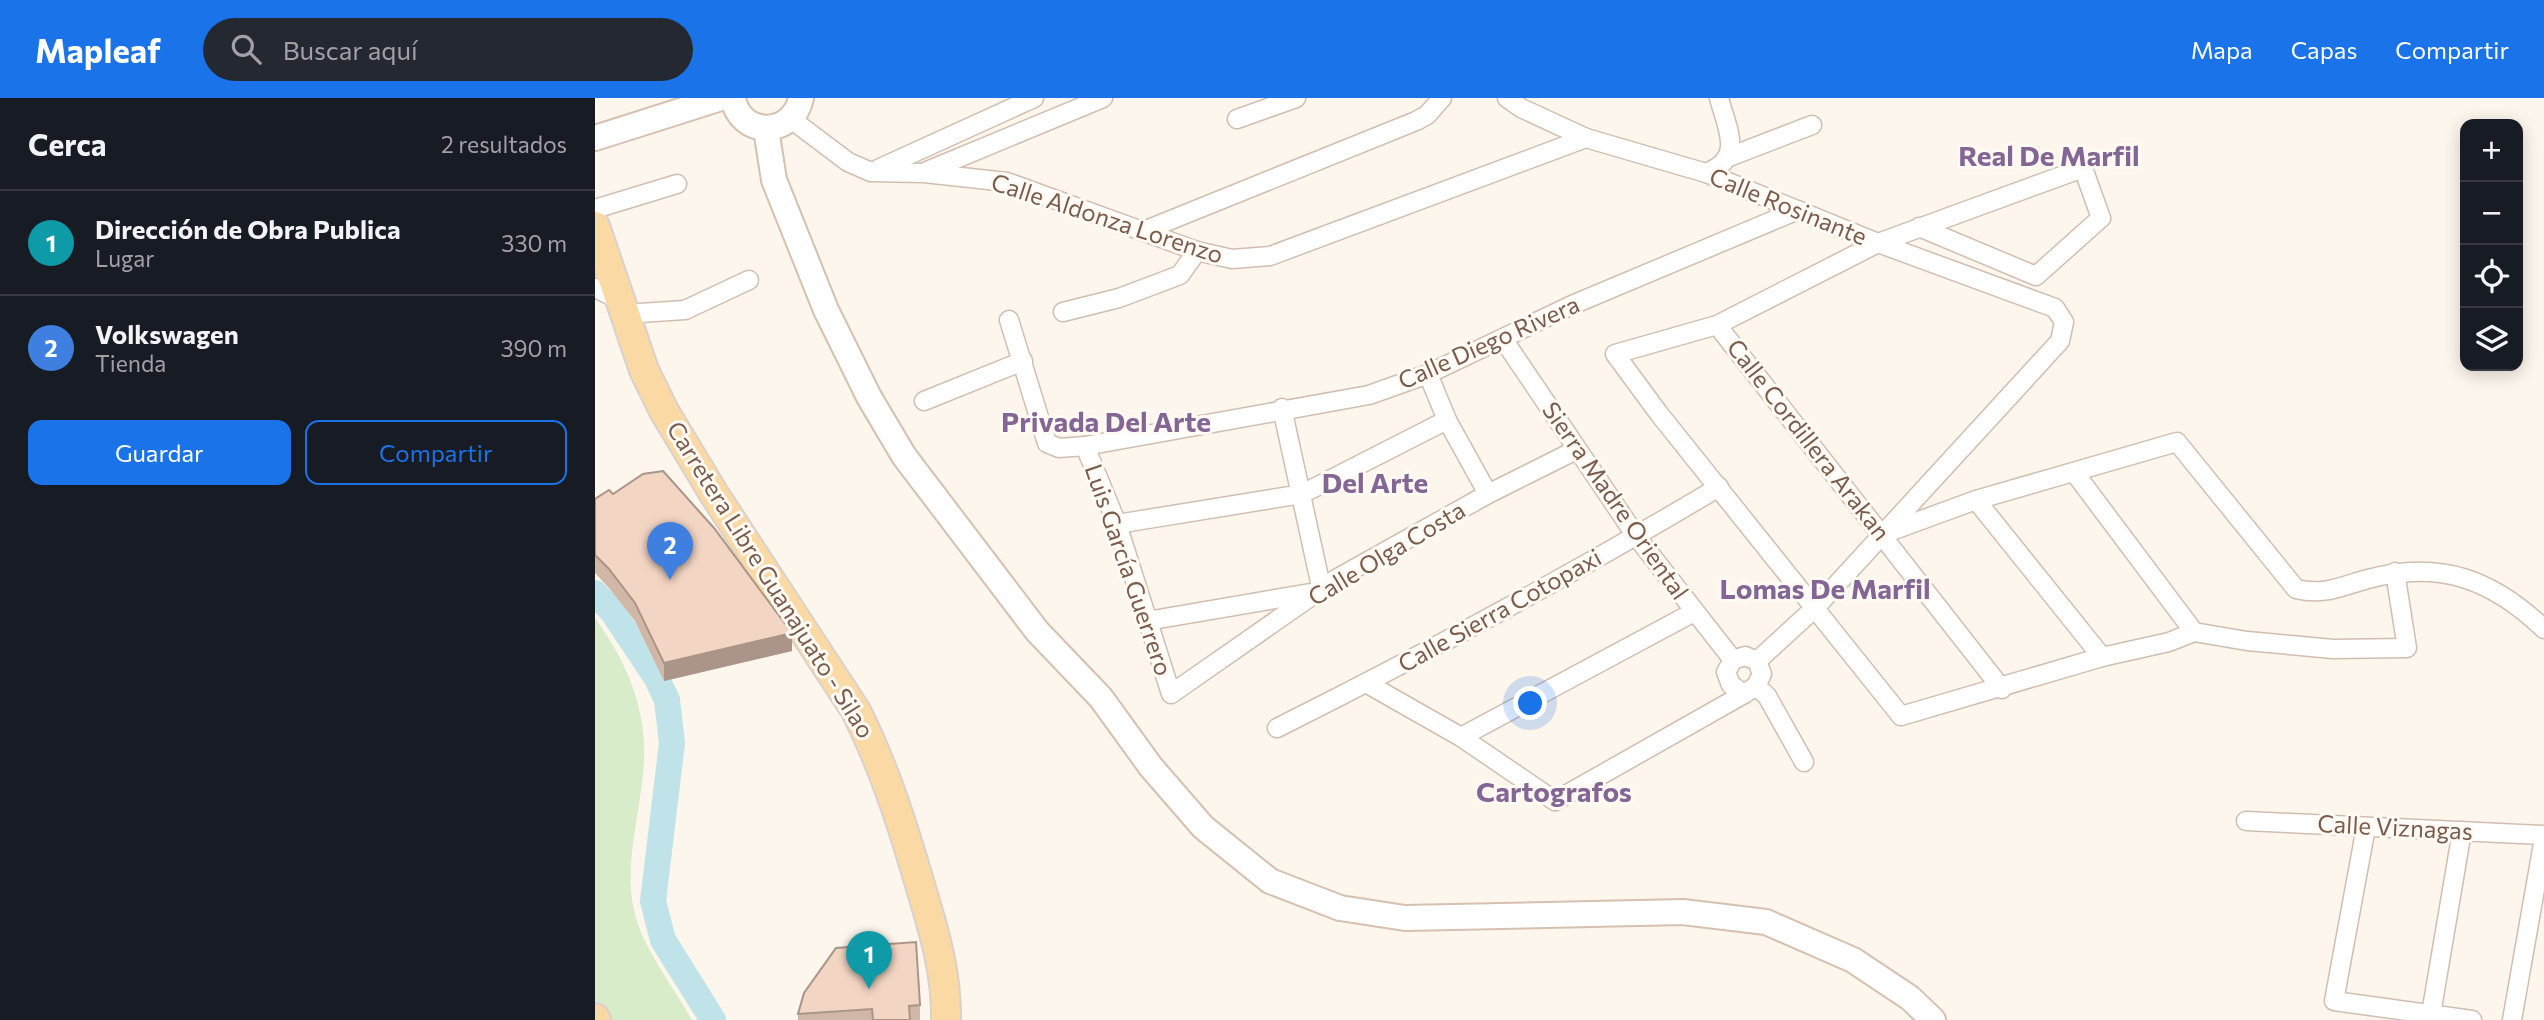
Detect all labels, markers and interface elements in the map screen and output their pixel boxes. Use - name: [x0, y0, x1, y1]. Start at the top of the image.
- search box: [203, 18, 693, 81]
- text: Mapleaf: [35, 29, 161, 70]
- icon: search: [227, 30, 265, 68]
- text: Buscar aquí: [283, 34, 418, 65]
- text: Mapa: [2191, 35, 2253, 64]
- text: Capas: [2291, 35, 2357, 64]
- text: Compartir: [2395, 35, 2509, 64]
- map controls: [2460, 119, 2523, 371]
- button: +: [2460, 119, 2523, 182]
- text: Cerca: [28, 125, 107, 162]
- text: 2 resultados: [441, 130, 567, 158]
- district label: Real De Marfil: [1958, 138, 2140, 172]
- street label: Calle Rosinante: [1706, 161, 1872, 250]
- street label: Calle Aldonza Lorenzo: [988, 166, 1227, 269]
- button: −: [2460, 182, 2523, 245]
- text: Dirección de Obra Publica: [95, 213, 401, 244]
- text: 1: [46, 229, 56, 257]
- text: 330 m: [501, 229, 567, 257]
- text: Lugar: [95, 244, 155, 272]
- button: locate: [2460, 245, 2523, 308]
- street label: Calle Diego Rivera: [1393, 289, 1584, 395]
- button: layers: [2460, 308, 2523, 371]
- text: Volkswagen: [95, 318, 239, 349]
- street label: Calle Cordillera Arakan: [1722, 333, 1897, 546]
- text: 2: [44, 334, 58, 362]
- text: 390 m: [500, 334, 567, 362]
- text: Tienda: [95, 349, 166, 377]
- street label: Sierra Madre Oriental: [1537, 396, 1695, 605]
- district label: Privada Del Arte: [1001, 404, 1211, 438]
- street label: Carretera Libre Guanajuato - Silao: [661, 415, 881, 743]
- button: Guardar: [28, 420, 291, 485]
- button: Compartir: [305, 420, 567, 485]
- street label: Luis García Guerrero: [1080, 460, 1179, 679]
- district label: Del Arte: [1322, 465, 1428, 499]
- street label: Calle Olga Costa: [1303, 494, 1470, 611]
- pin: 2: [647, 522, 693, 580]
- street label: Calle Sierra Cotopaxi: [1393, 542, 1606, 678]
- district label: Lomas De Marfil: [1719, 571, 1931, 605]
- your location: [1513, 686, 1547, 720]
- district label: Cartografos: [1476, 774, 1632, 808]
- street label: Calle Viznagas: [2317, 808, 2474, 845]
- pin: 1: [846, 931, 892, 989]

